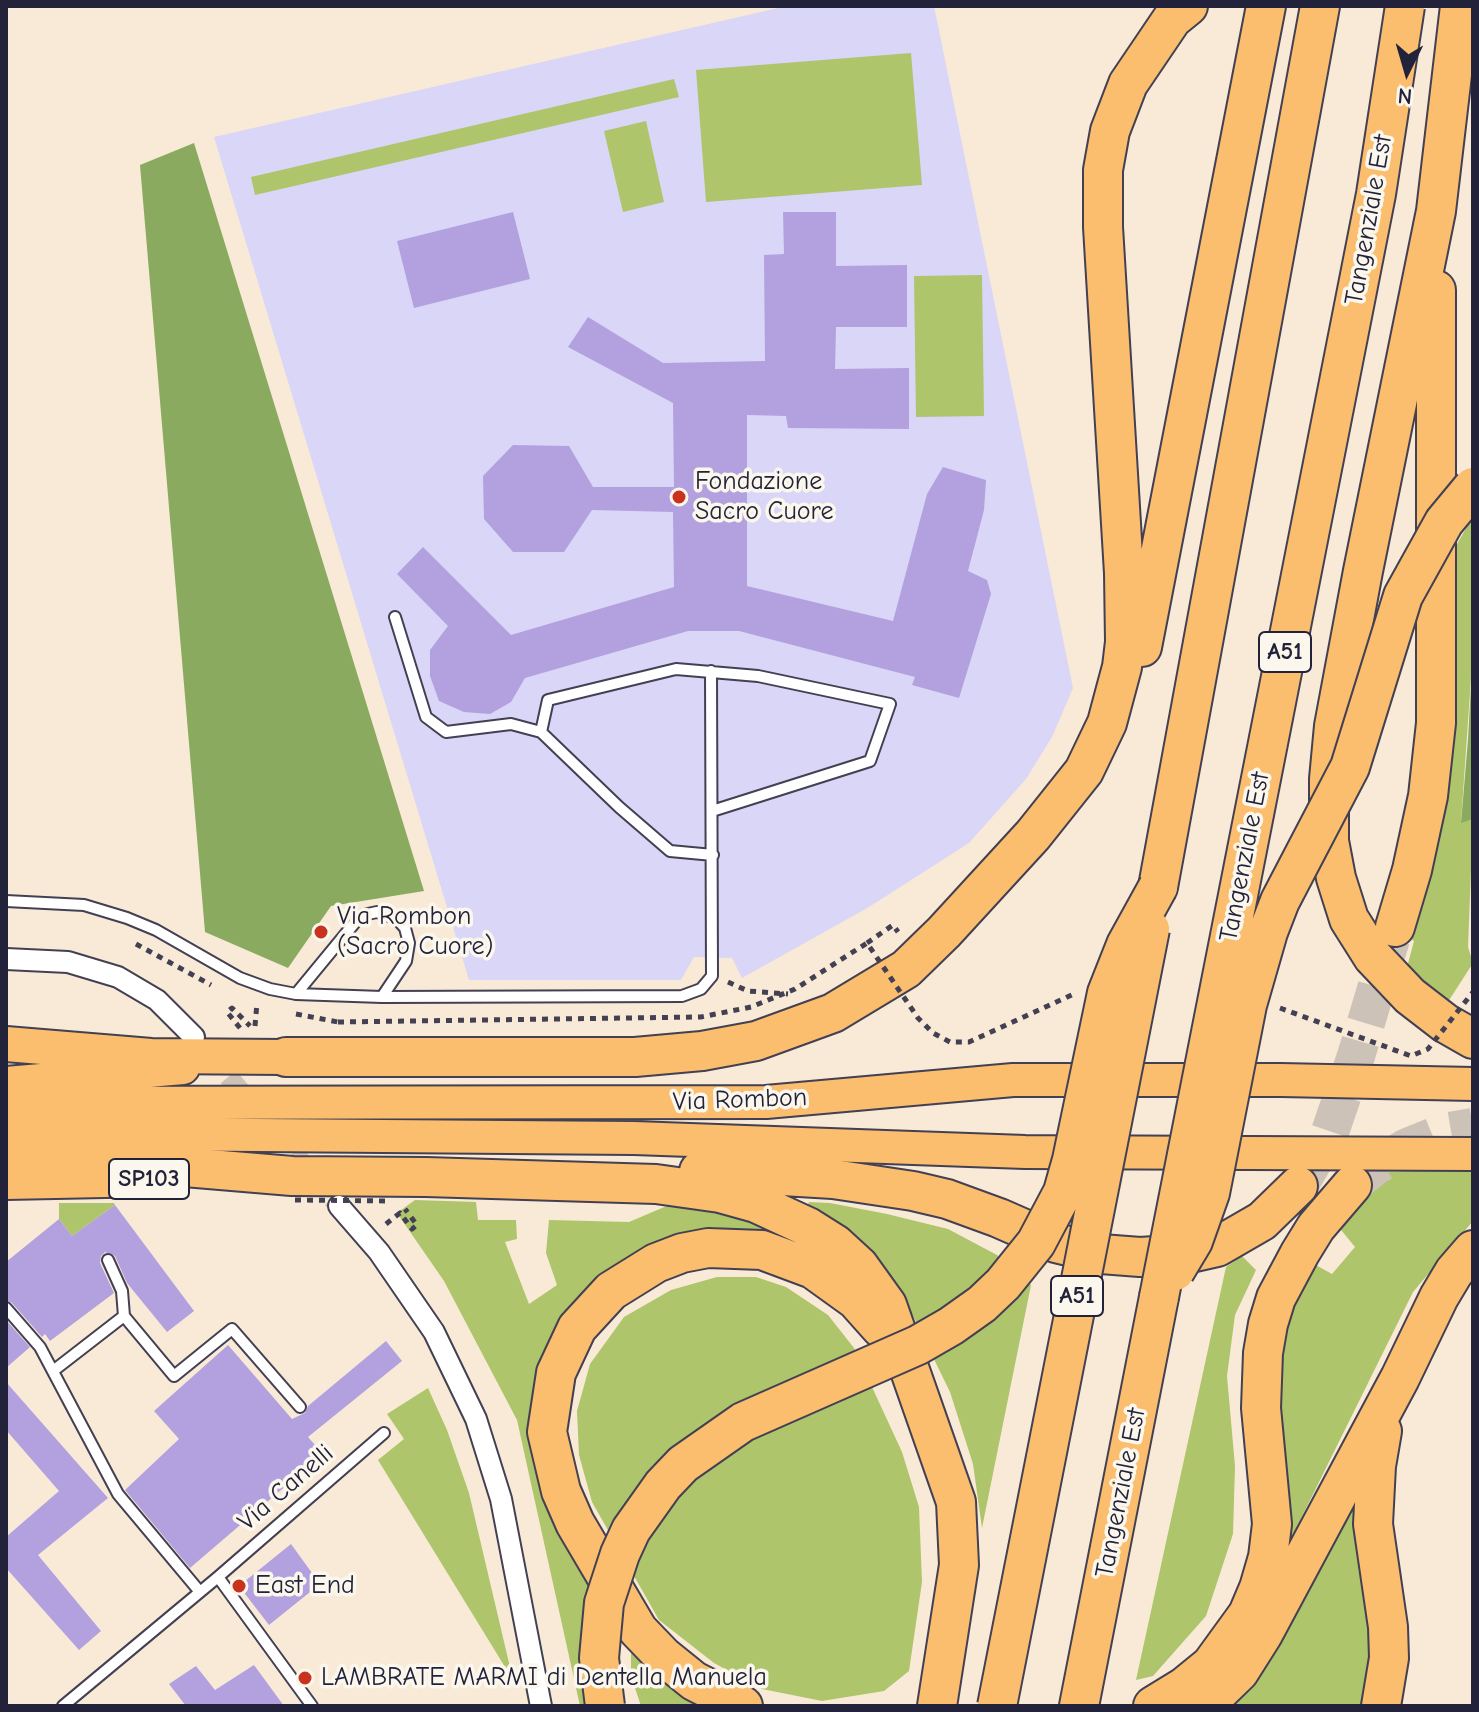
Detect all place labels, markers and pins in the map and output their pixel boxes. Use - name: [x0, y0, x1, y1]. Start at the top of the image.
- place label: Fondazione Sacro Cuore: [695, 466, 833, 528]
- marker: Fondazione Sacro Cuore: [670, 488, 688, 506]
- place label: Via Rombon (Sacro Cuore): [337, 901, 493, 962]
- marker: Via Rombon (Sacro Cuore): [312, 923, 330, 941]
- place label: East End: [255, 1570, 355, 1602]
- marker: East End: [230, 1577, 248, 1595]
- place label: LAMBRATE MARMI di Dentella Manuela: [321, 1662, 767, 1694]
- marker: LAMBRATE MARMI di Dentella Manuela: [296, 1669, 314, 1687]

